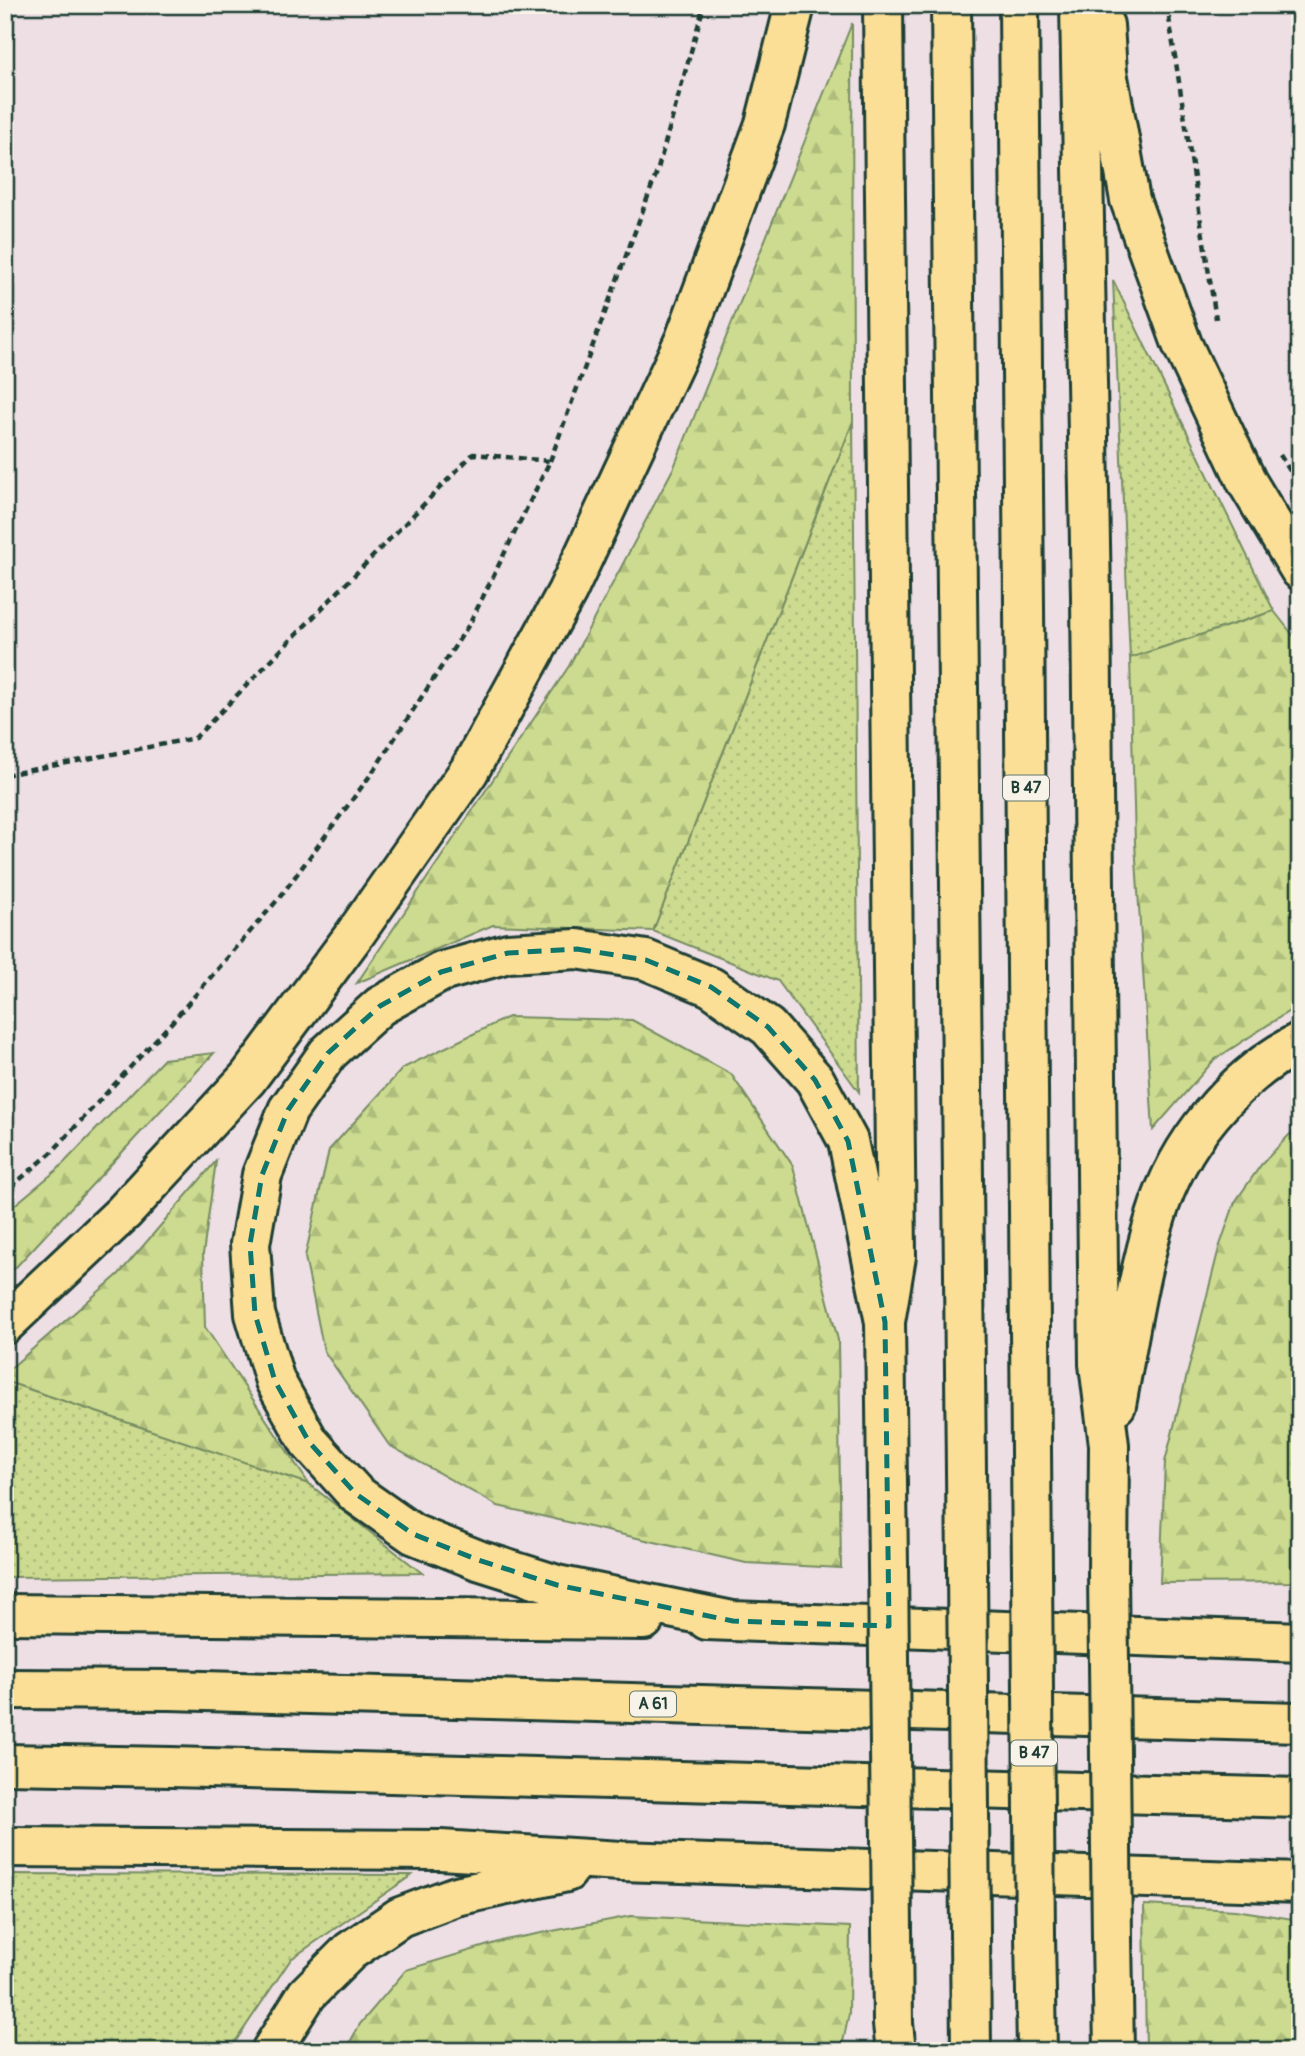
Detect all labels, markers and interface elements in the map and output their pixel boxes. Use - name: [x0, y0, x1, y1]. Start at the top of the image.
- road number: B 47: [1003, 776, 1049, 800]
- road number: A 61: [630, 1692, 676, 1716]
- road number: B 47: [1011, 1740, 1057, 1765]

